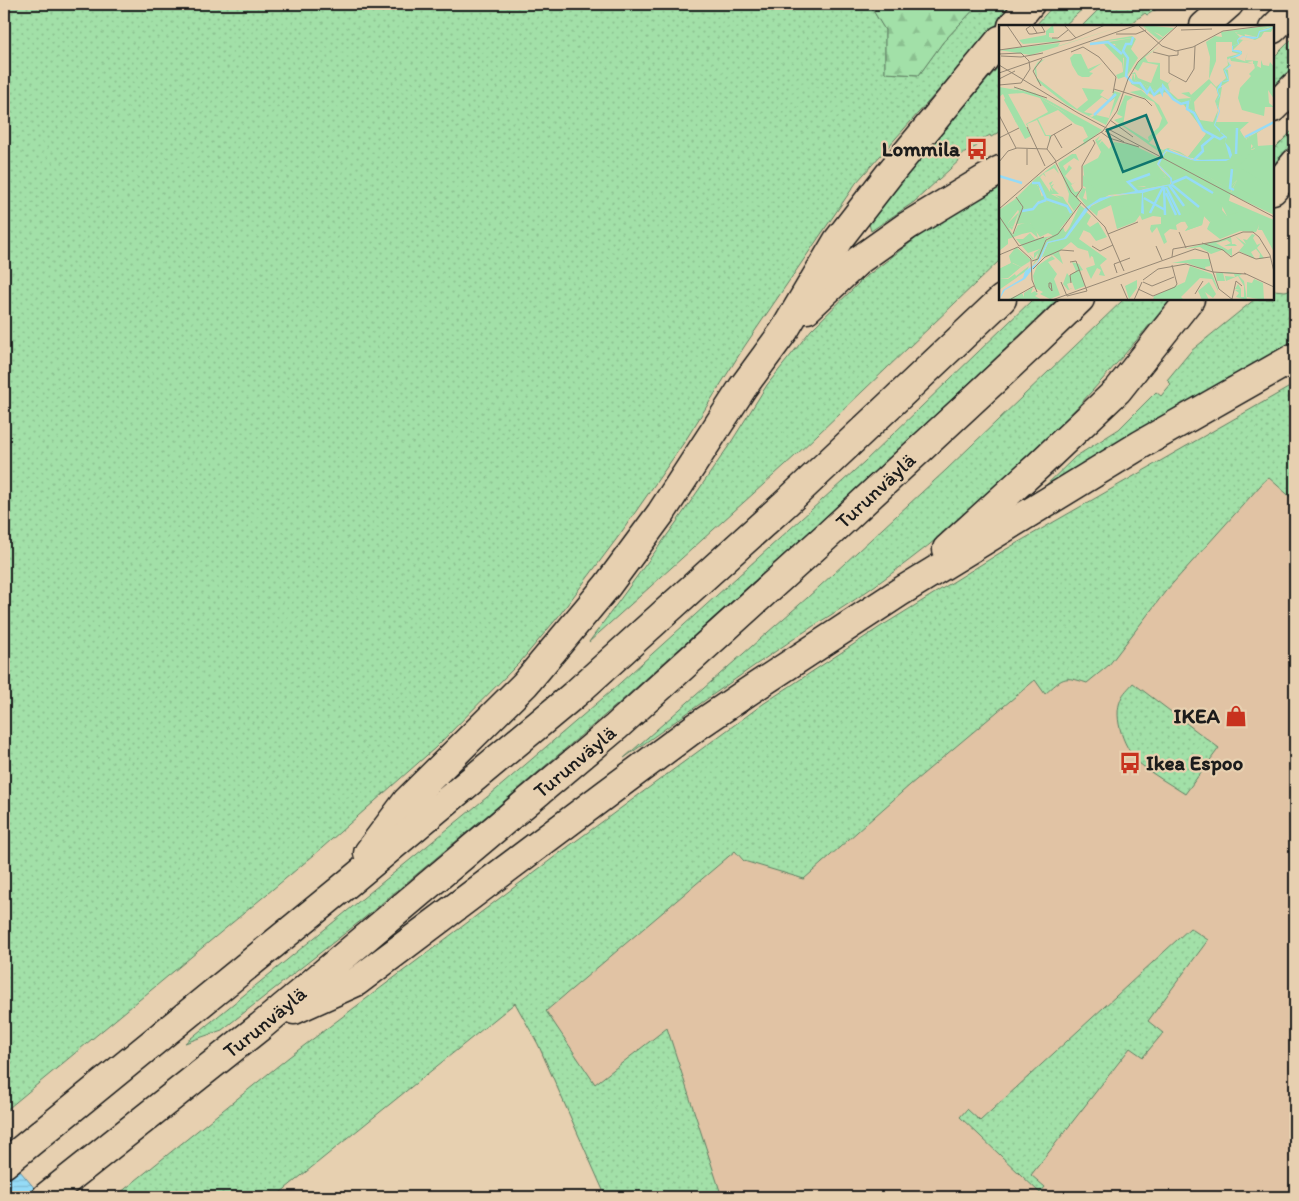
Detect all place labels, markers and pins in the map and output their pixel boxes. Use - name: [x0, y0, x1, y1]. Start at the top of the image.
- place label: Lommila: [882, 136, 961, 161]
- bus stop icon: Lommila: [964, 136, 990, 162]
- place label: IKEA: [1174, 703, 1221, 728]
- shop icon: IKEA: [1223, 703, 1249, 729]
- bus stop icon: Ikea Espoo: [1117, 750, 1143, 776]
- place label: Ikea Espoo: [1146, 750, 1243, 776]

